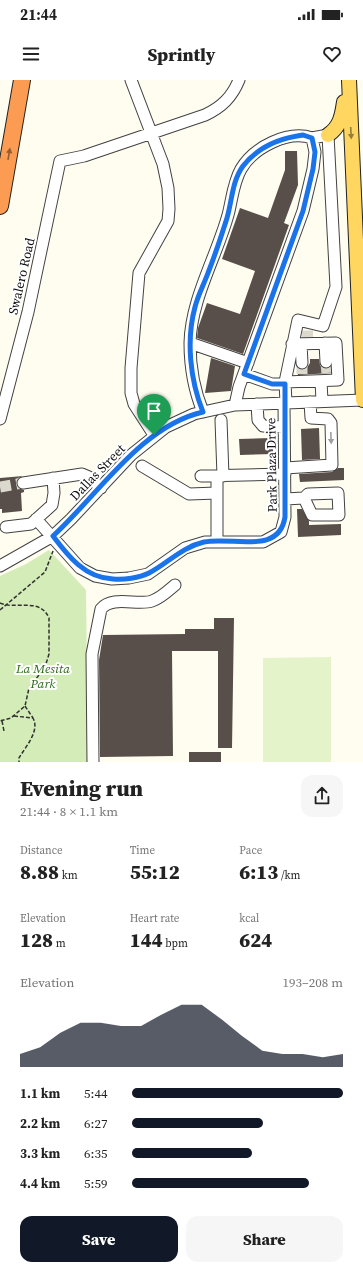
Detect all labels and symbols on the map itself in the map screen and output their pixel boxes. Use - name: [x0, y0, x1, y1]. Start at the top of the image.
- one-way arrow: [348, 127, 355, 139]
- one-way arrow: [6, 148, 12, 160]
- street label: Swalero Road: [4, 235, 39, 316]
- pin: [137, 394, 171, 435]
- street label: Park Plaza Drive: [262, 417, 281, 512]
- one-way arrow: [328, 432, 335, 444]
- street label: Dallas Street: [66, 440, 129, 504]
- park label: La Mesita Park: [15, 660, 70, 692]

